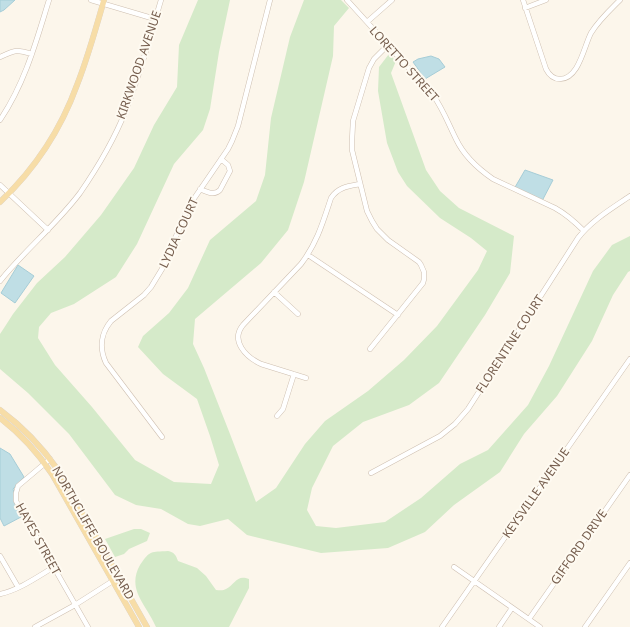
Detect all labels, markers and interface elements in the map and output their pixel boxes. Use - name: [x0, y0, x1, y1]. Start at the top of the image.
- street label: KIRKWOOD AVENUE: [112, 8, 165, 121]
- street label: LORETTO STREET: [366, 22, 443, 105]
- street label: LYDIA COURT: [155, 194, 202, 271]
- street label: FLORENTINE COURT: [471, 291, 548, 396]
- street label: KEYSVILLE AVENUE: [498, 444, 573, 541]
- street label: NORTHCLIFFE BOULEVARD: [48, 463, 139, 603]
- street label: HAYES STREET: [12, 500, 65, 578]
- street label: GIFFORD DRIVE: [546, 506, 611, 588]

